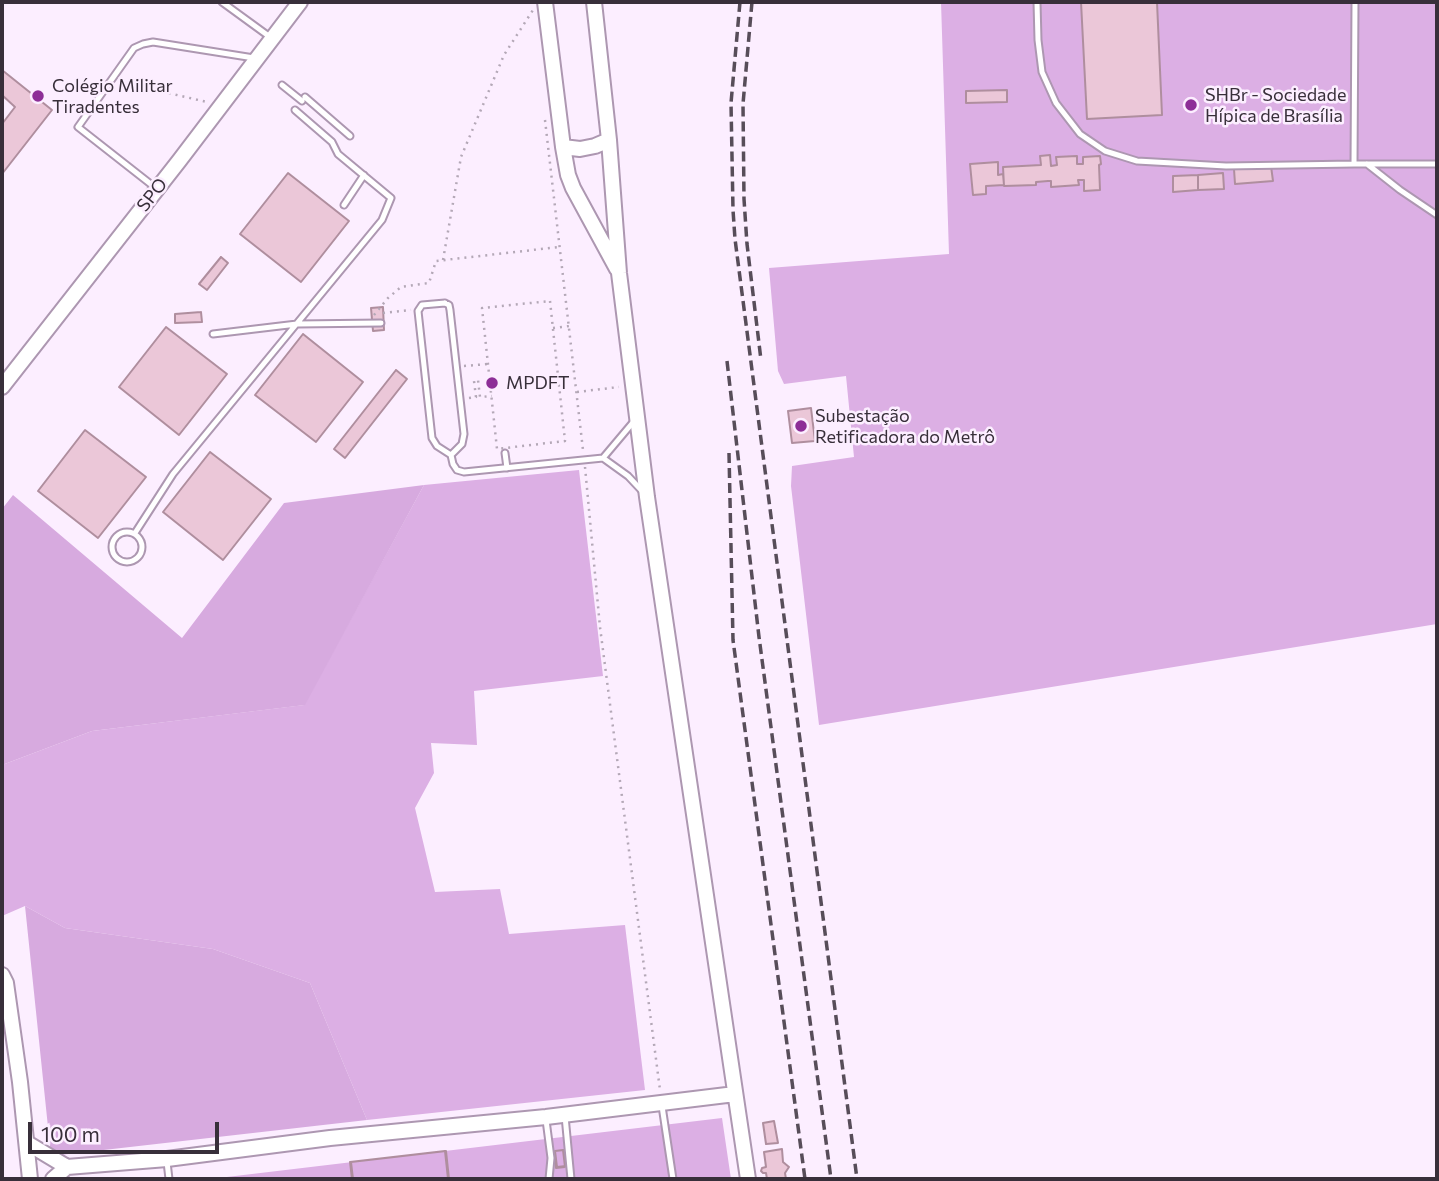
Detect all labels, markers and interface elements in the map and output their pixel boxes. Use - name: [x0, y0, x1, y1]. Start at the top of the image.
- place label: Colégio Militar Tiradentes: [52, 75, 173, 118]
- place label: SHBr - Sociedade Hípica de Brasília: [1205, 84, 1346, 126]
- marker: Colégio Militar Tiradentes: [30, 88, 46, 104]
- marker: SHBr - Sociedade Hípica de Brasília: [1183, 97, 1199, 113]
- street label: SPO: [132, 174, 172, 216]
- place label: MPDFT: [506, 372, 570, 394]
- marker: MPDFT: [484, 375, 500, 391]
- place label: Subestação Retificadora do Metrô: [815, 405, 995, 448]
- marker: Subestação Retificadora do Metrô: [793, 418, 809, 434]
- scale bar: [32, 1108, 222, 1152]
- text: 100 m: [41, 1121, 100, 1146]

